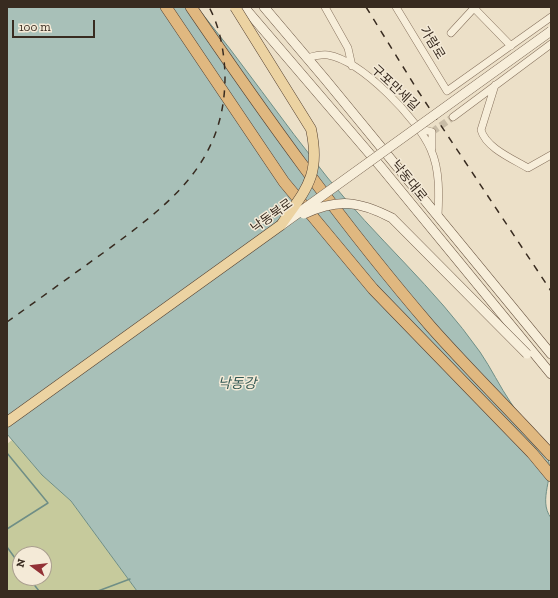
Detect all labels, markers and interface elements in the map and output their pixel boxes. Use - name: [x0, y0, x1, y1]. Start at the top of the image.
- scale bar: [14, 12, 97, 38]
- text: 100 m: [19, 20, 51, 34]
- street label: 가람로: [416, 24, 448, 62]
- street label: 구포만세길: [368, 62, 422, 114]
- street label: 낙동대로: [388, 158, 430, 204]
- street label: 낙동북로: [248, 196, 296, 236]
- water label: 낙동강: [218, 376, 256, 392]
- north arrow: [12, 546, 52, 586]
- text: N: [14, 557, 28, 569]

